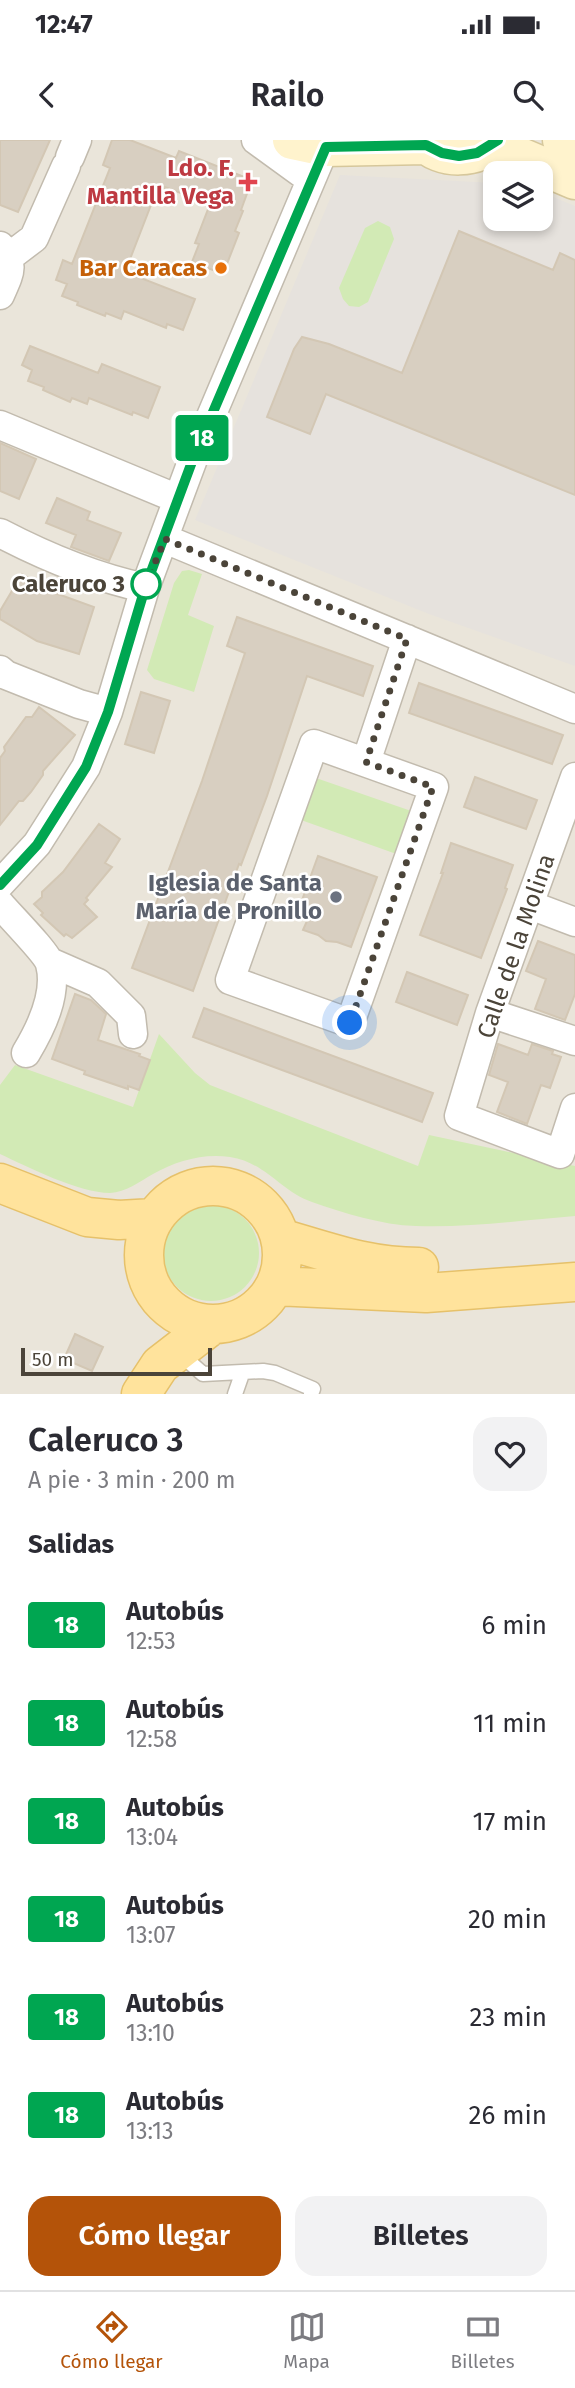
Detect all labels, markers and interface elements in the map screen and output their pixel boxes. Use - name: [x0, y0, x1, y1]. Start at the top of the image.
- text: 12:47: [35, 9, 93, 40]
- icon: back: [28, 76, 66, 114]
- text: Railo: [251, 76, 324, 114]
- icon: search: [509, 76, 547, 114]
- place label: Ldo. F. Mantilla Vega: [87, 154, 234, 210]
- map controls: [483, 161, 553, 231]
- button: layers: [483, 161, 553, 231]
- marker: Ldo. F. Mantilla Vega: [240, 174, 256, 190]
- place label: Bar Caracas: [79, 254, 207, 282]
- marker: Bar Caracas: [213, 260, 229, 276]
- line badge: 18: [170, 415, 234, 461]
- text: 18: [189, 424, 215, 452]
- marker: Caleruco 3: [131, 569, 161, 599]
- place label: Caleruco 3: [12, 570, 125, 598]
- street label: Calle de la Molina: [471, 850, 561, 1042]
- place label: Iglesia de Santa María de Pronillo: [136, 869, 322, 925]
- marker: Iglesia de Santa María de Pronillo: [328, 889, 344, 905]
- your location: [332, 1005, 367, 1040]
- scale bar: [21, 1345, 212, 1377]
- text: 50 m: [32, 1348, 73, 1371]
- button: heart: [473, 1417, 547, 1491]
- text: Caleruco 3: [28, 1420, 184, 1460]
- text: A pie · 3 min · 200 m: [28, 1466, 235, 1494]
- text: Salidas: [28, 1529, 114, 1560]
- text: Autobús: [126, 1596, 224, 1627]
- text: 6 min: [481, 1610, 547, 1641]
- text: 18: [54, 1611, 79, 1639]
- text: 12:53: [126, 1627, 176, 1655]
- text: Autobús: [126, 1694, 224, 1725]
- text: 11 min: [473, 1708, 547, 1739]
- text: 18: [54, 1709, 79, 1737]
- text: 12:58: [126, 1725, 177, 1753]
- text: Autobús: [126, 1792, 224, 1823]
- text: 17 min: [472, 1806, 547, 1837]
- text: 18: [54, 1807, 79, 1835]
- text: 13:04: [126, 1823, 178, 1851]
- text: Autobús: [126, 1890, 224, 1921]
- text: 20 min: [468, 1904, 547, 1935]
- text: 18: [54, 1905, 79, 1933]
- text: 13:07: [126, 1921, 176, 1949]
- text: Autobús: [126, 1988, 224, 2019]
- text: 23 min: [470, 2002, 547, 2033]
- text: 18: [54, 2003, 79, 2031]
- text: 13:10: [126, 2019, 175, 2047]
- text: Autobús: [126, 2086, 224, 2117]
- text: 26 min: [469, 2100, 547, 2131]
- text: 18: [54, 2101, 79, 2129]
- text: 13:13: [126, 2117, 173, 2145]
- button: Cómo llegar: [28, 2196, 281, 2276]
- button: Billetes: [295, 2196, 547, 2276]
- tab: Cómo llegar: [60, 2308, 163, 2373]
- tab: Mapa: [283, 2308, 330, 2373]
- tab: Billetes: [451, 2308, 515, 2373]

